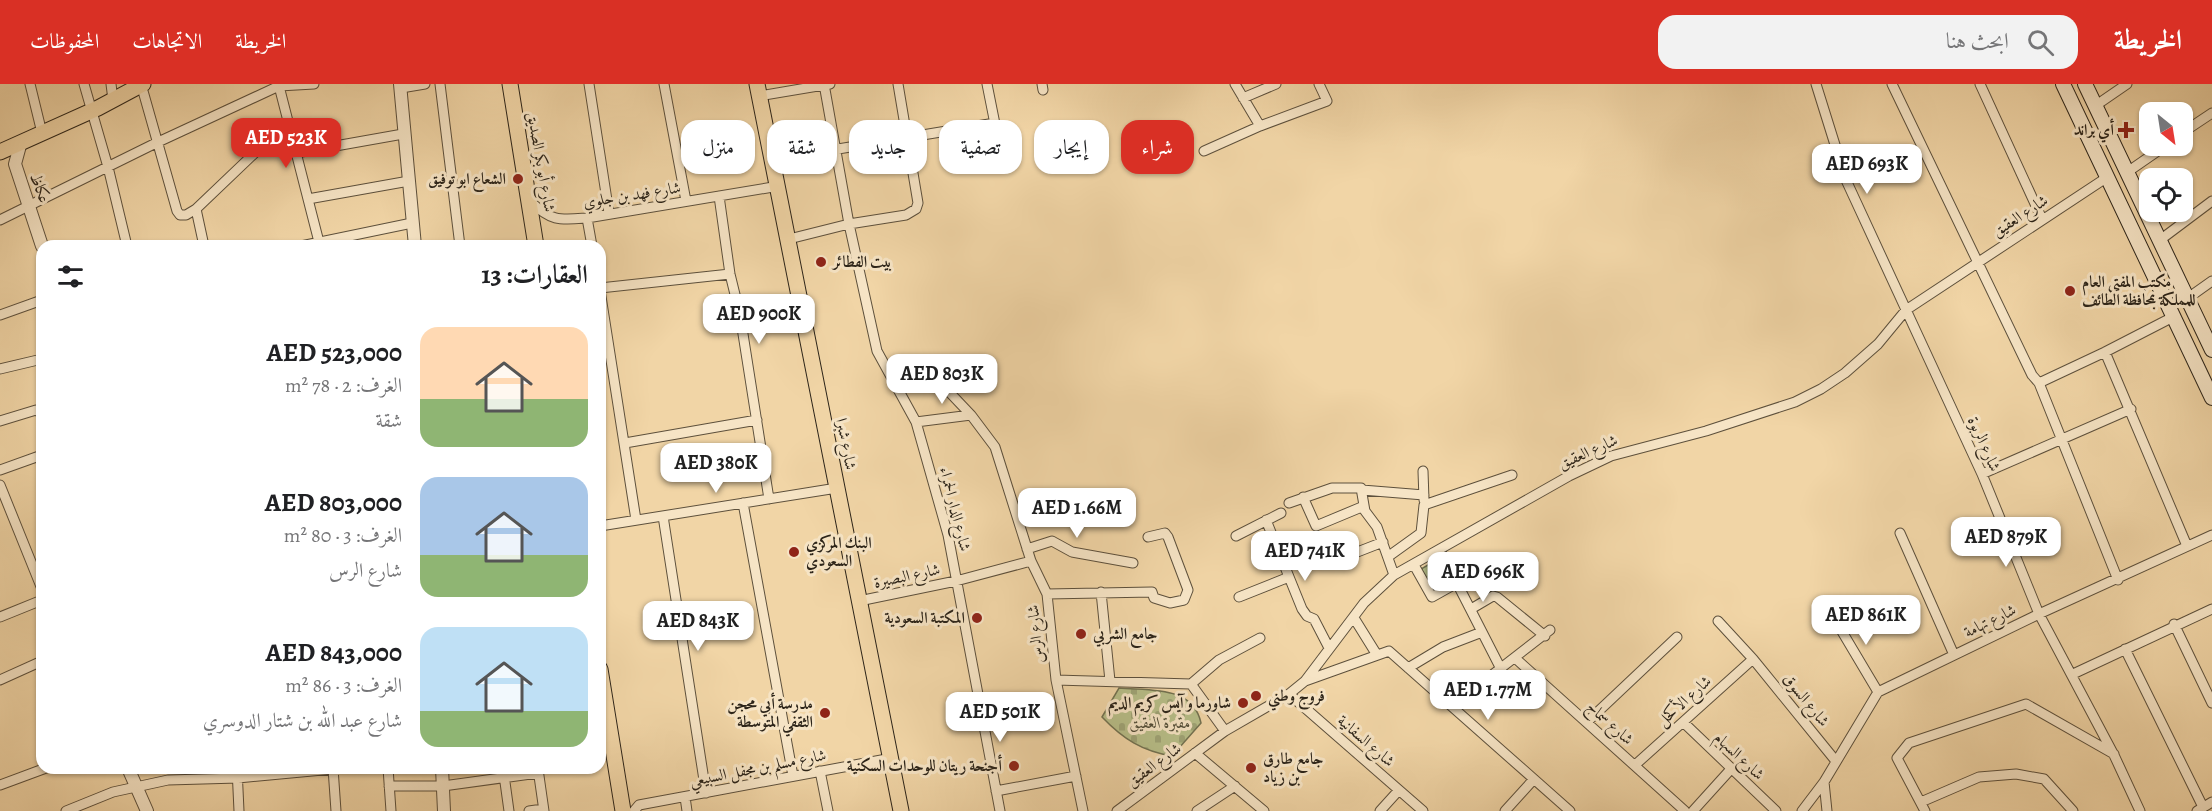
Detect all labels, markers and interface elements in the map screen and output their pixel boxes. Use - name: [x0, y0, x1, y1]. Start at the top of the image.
- search box: [1658, 15, 2078, 69]
- text: الخريطة: [2114, 21, 2182, 59]
- text: ابحث هنا: [1946, 26, 2009, 56]
- icon: search: [2024, 26, 2057, 59]
- text: المحفوظات: [30, 27, 99, 55]
- text: الاتجاهات: [132, 27, 202, 55]
- text: الخريطة: [235, 27, 286, 55]
- north arrow: [2139, 102, 2193, 156]
- map controls: [2139, 102, 2193, 222]
- street label: شارع أبو بكر الصديق: [519, 110, 562, 214]
- pin: AED 523K: [224, 118, 348, 169]
- place label: أي براند: [2074, 118, 2114, 143]
- chip: منزل: [681, 120, 755, 174]
- chip: شقة: [767, 120, 837, 174]
- chip: جديد: [849, 120, 927, 174]
- chip: تصفية: [939, 120, 1022, 174]
- chip: إيجار: [1034, 120, 1109, 174]
- chip: شراء: [1121, 120, 1194, 174]
- marker: أي براند: [2119, 123, 2133, 137]
- text: AED 523K: [245, 124, 327, 151]
- pin: AED 693K: [1805, 144, 1929, 195]
- text: AED 693K: [1826, 150, 1908, 177]
- place label: الشعاع ابو توفيق: [428, 168, 506, 192]
- button: locate: [2139, 168, 2193, 222]
- street label: عكاظ: [24, 170, 56, 206]
- marker: الشعاع ابو توفيق: [511, 172, 525, 186]
- street label: شارع فهد بن جلوي: [581, 176, 683, 216]
- street label: شارع العقيق: [1988, 190, 2053, 244]
- place label: بيت الفطائر: [831, 251, 892, 273]
- marker: بيت الفطائر: [814, 255, 828, 269]
- text: العقارات: 13: [481, 257, 588, 292]
- icon: filters: [54, 260, 87, 293]
- place label: مكتب المفتي العام للمملكة بمحافظة الطائف: [2082, 271, 2196, 311]
- marker: مكتب المفتي العام للمملكة بمحافظة الطائف: [2063, 284, 2077, 298]
- pin: AED 900K: [697, 294, 821, 345]
- text: AED 900K: [717, 300, 801, 327]
- text: AED 523,000: [267, 335, 402, 370]
- icon: home: [468, 351, 540, 423]
- pin: AED 803K: [880, 354, 1004, 405]
- text: AED 803K: [900, 360, 984, 387]
- text: الغرف: 2 · 78 m²: [285, 372, 402, 399]
- text: شقة: [376, 407, 402, 434]
- street label: شارع الربوة: [1960, 413, 2006, 476]
- street label: شارع شبرا: [828, 416, 862, 472]
- street label: شارع العقيق: [1555, 429, 1622, 477]
- pin: AED 380K: [654, 443, 778, 494]
- text: AED 380K: [674, 449, 758, 476]
- street label: شارع الدار الحمراء: [932, 464, 976, 554]
- text: AED 803,000: [265, 485, 402, 520]
- pin: AED 1.66M: [1008, 488, 1146, 539]
- text: AED 1.66M: [1032, 494, 1122, 521]
- icon: home: [468, 501, 540, 573]
- pin: AED 879K: [1944, 517, 2068, 568]
- text: الغرف: 3 · 80 m²: [284, 522, 402, 549]
- text: AED 879K: [1965, 523, 2047, 550]
- pin: AED 741K: [1243, 531, 1367, 582]
- place label: البنك المركزي السعودي: [806, 532, 872, 574]
- text: AED 741K: [1265, 537, 1345, 564]
- marker: البنك المركزي السعودي: [787, 545, 801, 559]
- pin: AED 696K: [1421, 552, 1545, 603]
- text: شارع الرس: [329, 557, 402, 584]
- street label: شارع البصيرة: [872, 558, 943, 596]
- text: AED 696K: [1442, 558, 1524, 585]
- pin: AED 861K: [1804, 595, 1928, 646]
- street label: شارع تهامة: [1960, 599, 2021, 645]
- pin: AED 843K: [636, 601, 760, 652]
- text: AED 861K: [1825, 601, 1907, 628]
- street label: شارع الرس: [1022, 604, 1052, 664]
- text: AED 843K: [657, 607, 739, 634]
- place label: المكتبة السعودية: [885, 607, 965, 629]
- marker: المكتبة السعودية: [970, 611, 984, 625]
- place label: جامع الشربي: [1092, 623, 1158, 649]
- marker: جامع الشربي: [1074, 627, 1088, 641]
- text: AED 843,000: [266, 635, 402, 670]
- icon: home: [468, 651, 540, 723]
- street label: شارع السوق: [1776, 669, 1834, 733]
- pin: AED 1.77M: [1419, 670, 1557, 721]
- street label: شارع الأكحل: [1651, 670, 1718, 733]
- text: الغرف: 3 · 86 m²: [285, 672, 402, 699]
- text: AED 1.77M: [1444, 676, 1532, 703]
- place label: فروج وطني: [1268, 685, 1325, 711]
- marker: فروج وطني: [1249, 689, 1263, 703]
- place label: مدرسة أبي محجن الثقفي المتوسطة: [727, 692, 813, 737]
- pin: AED 501K: [938, 692, 1062, 743]
- place label: شاورما و آيس كريم الديم: [1108, 692, 1231, 717]
- marker: شاورما و آيس كريم الديم: [1236, 696, 1250, 710]
- street label: شارع سماح: [1580, 696, 1638, 752]
- text: AED 501K: [960, 698, 1040, 725]
- marker: مدرسة أبي محجن الثقفي المتوسطة: [818, 706, 832, 720]
- text: شارع عبد الله بن شتار الدوسري: [203, 707, 402, 734]
- street label: شارع السفانية: [1331, 710, 1399, 773]
- park label: مقبرة العقيق: [1129, 712, 1191, 734]
- street label: شارع السهام: [1707, 727, 1769, 787]
- street label: شارع العقيق: [1122, 738, 1187, 794]
- street label: شارع مسلم بن مجفل السبيعي: [688, 744, 829, 797]
- place label: جامع طارق بن زياد: [1263, 748, 1324, 788]
- place label: أجنحة ريتان للوحدات السكنية: [847, 754, 1002, 777]
- marker: أجنحة ريتان للوحدات السكنية: [1007, 759, 1021, 773]
- marker: جامع طارق بن زياد: [1244, 761, 1258, 775]

